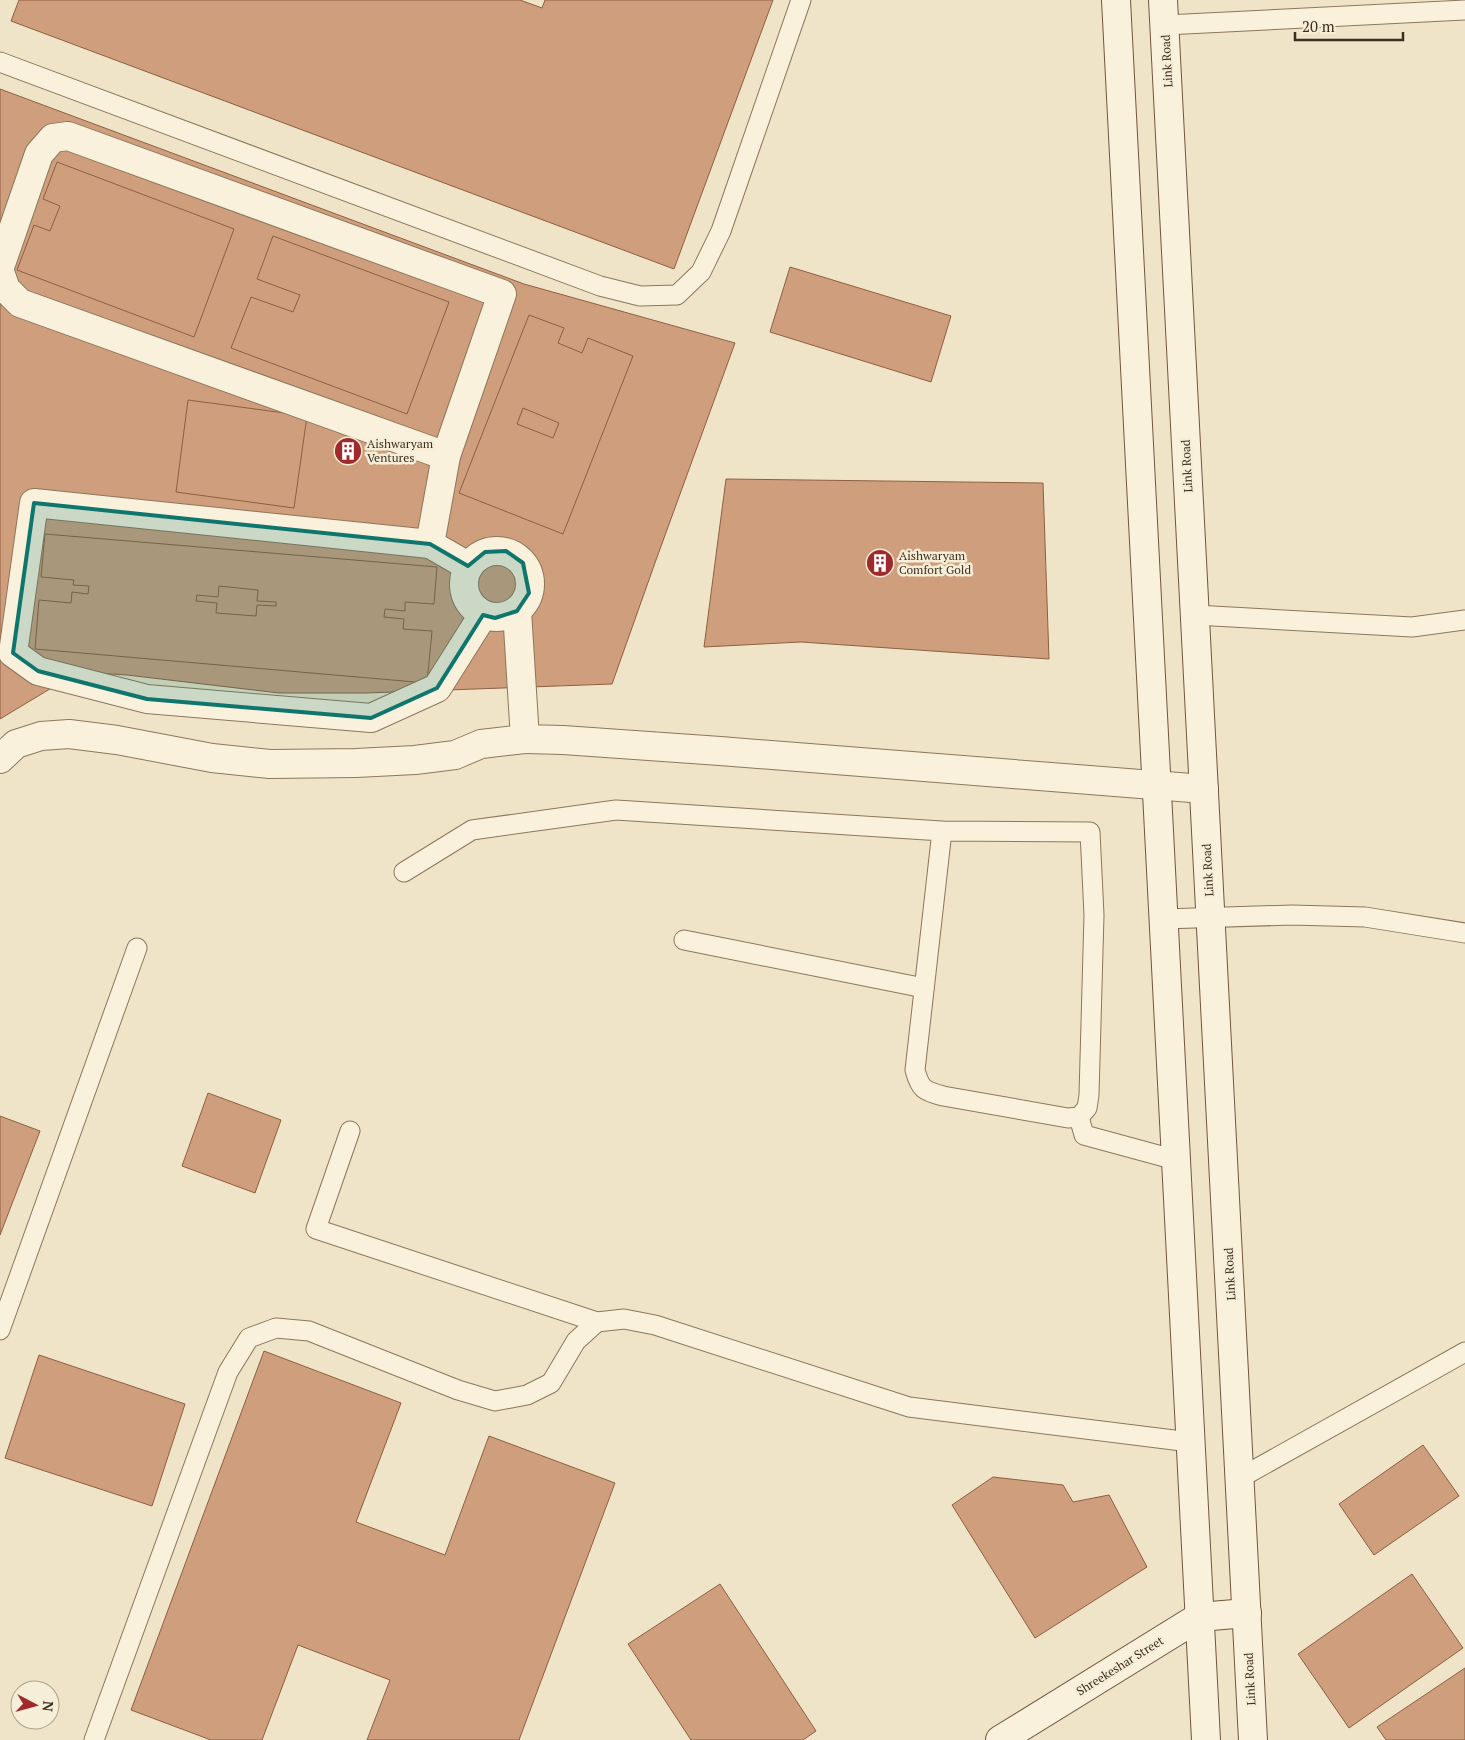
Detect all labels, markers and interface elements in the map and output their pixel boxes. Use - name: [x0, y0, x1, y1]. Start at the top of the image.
- scale bar: [1295, 10, 1402, 42]
- text: 20 m: [1302, 16, 1335, 36]
- street label: Link Road: [1158, 34, 1175, 88]
- building icon: Aishwaryam Ventures: [333, 436, 363, 466]
- place label: Aishwaryam Ventures: [367, 436, 434, 465]
- street label: Link Road: [1178, 439, 1195, 493]
- building icon: Aishwaryam Comfort Gold: [865, 548, 895, 578]
- place label: Aishwaryam Comfort Gold: [899, 548, 971, 577]
- street label: Link Road: [1199, 843, 1216, 897]
- street label: Link Road: [1221, 1247, 1238, 1301]
- street label: Shreekeshar Street: [1073, 1632, 1167, 1698]
- street label: Link Road: [1241, 1652, 1258, 1706]
- north arrow: [10, 1680, 60, 1730]
- text: N: [38, 1700, 58, 1713]

